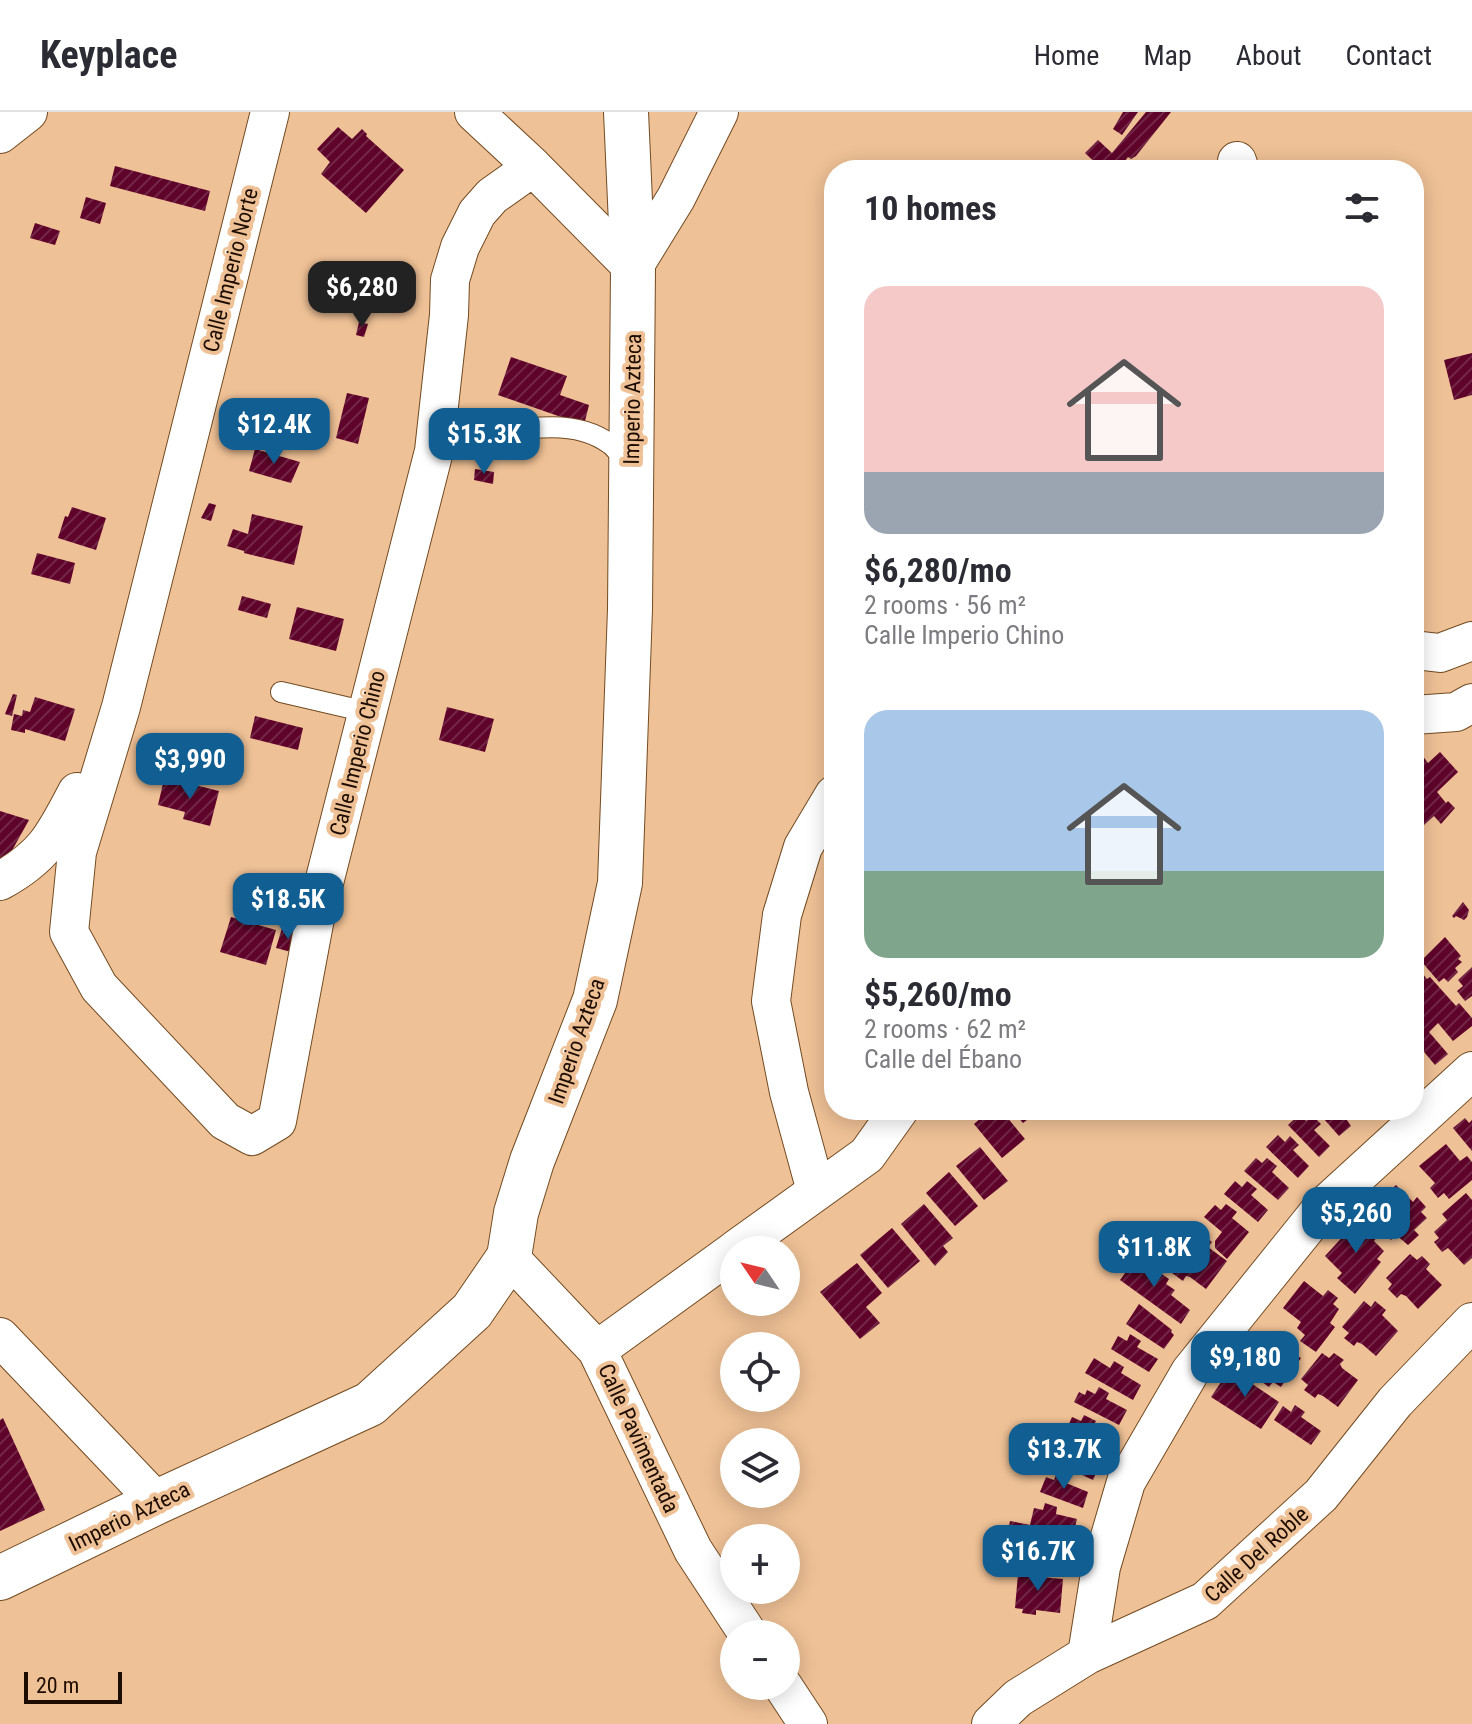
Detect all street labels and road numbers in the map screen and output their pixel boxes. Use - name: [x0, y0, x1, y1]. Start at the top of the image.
- street label: Calle Imperio Norte: [198, 185, 263, 355]
- street label: Imperio Azteca: [619, 333, 646, 465]
- street label: Calle Imperio Chino: [325, 668, 390, 838]
- street label: Imperio Azteca: [543, 975, 610, 1107]
- street label: Calle Pavimentada: [593, 1360, 684, 1517]
- street label: Imperio Azteca: [65, 1476, 194, 1556]
- street label: Calle Del Roble: [1200, 1501, 1313, 1607]

